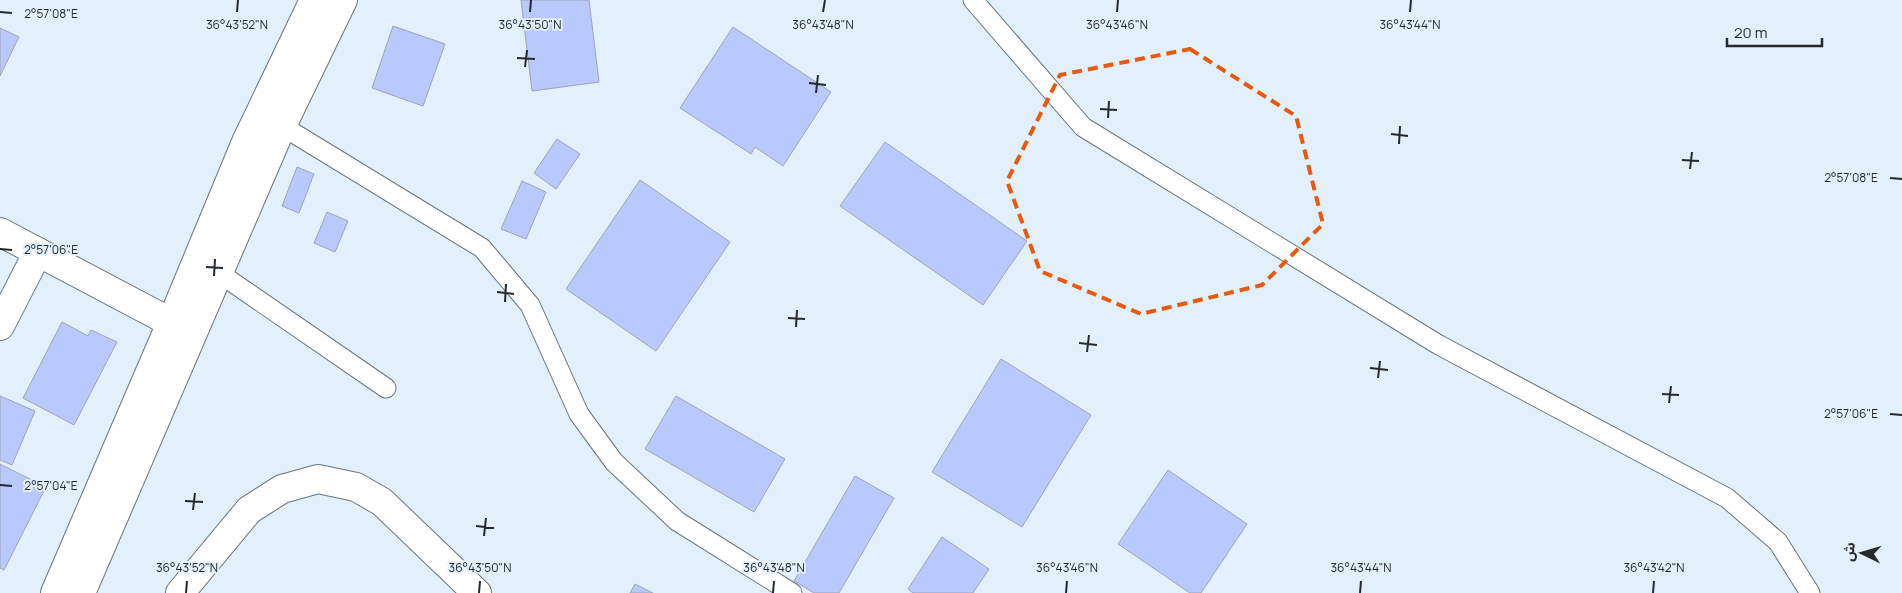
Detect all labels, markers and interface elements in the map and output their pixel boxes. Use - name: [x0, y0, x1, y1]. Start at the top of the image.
- text: 2°57'08"E: [24, 5, 78, 22]
- scale bar: [1727, 15, 1822, 47]
- text: 36°43'52"N: [206, 16, 268, 33]
- text: 36°43'50"N: [499, 16, 561, 33]
- text: 36°43'48"N: [792, 16, 854, 33]
- text: 36°43'46"N: [1086, 16, 1148, 33]
- text: 36°43'44"N: [1379, 16, 1441, 33]
- text: 20 m: [1734, 22, 1767, 43]
- text: 2°57'08"E: [1824, 169, 1878, 186]
- text: 2°57'06"E: [24, 241, 78, 258]
- text: 2°57'06"E: [1824, 405, 1878, 422]
- text: 2°57'04"E: [24, 477, 78, 494]
- north arrow: [1837, 528, 1887, 578]
- text: ش: [1838, 541, 1859, 562]
- text: 36°43'52"N: [156, 559, 218, 576]
- text: 36°43'50"N: [449, 559, 511, 576]
- text: 36°43'48"N: [743, 559, 805, 576]
- text: 36°43'46"N: [1036, 559, 1098, 576]
- text: 36°43'44"N: [1330, 559, 1392, 576]
- text: 36°43'42"N: [1623, 559, 1685, 576]

